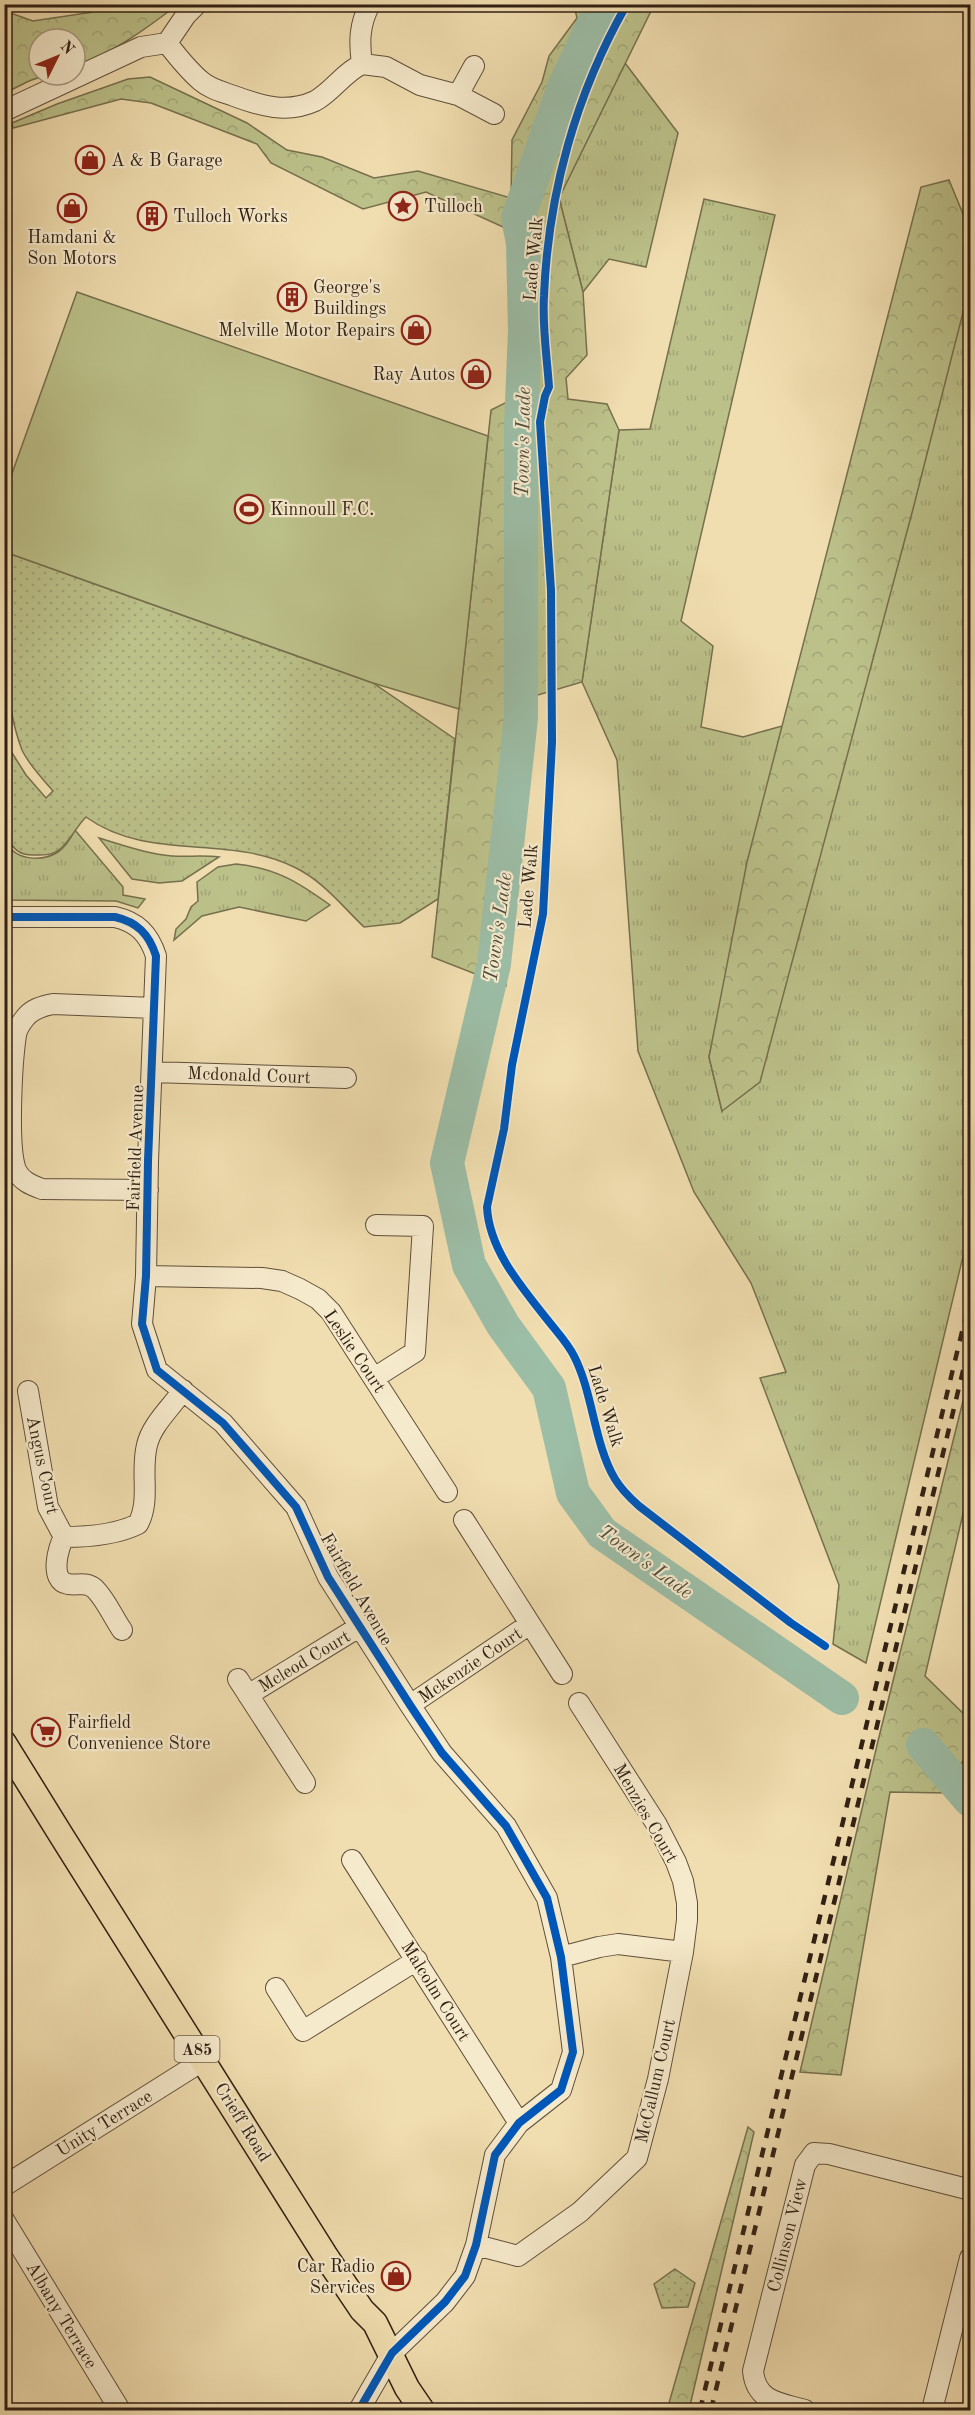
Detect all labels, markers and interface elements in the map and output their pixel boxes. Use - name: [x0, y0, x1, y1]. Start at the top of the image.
- north arrow: [27, 27, 87, 87]
- text: N: [56, 38, 77, 59]
- shop icon: A & B Garage: [74, 144, 106, 176]
- place label: A & B Garage: [111, 152, 223, 170]
- place icon: Tulloch: [387, 190, 419, 222]
- shop icon: Hamdani & Son Motors: [56, 192, 88, 224]
- place label: Tulloch: [424, 198, 483, 216]
- building icon: Tulloch Works: [136, 200, 168, 232]
- place label: Tulloch Works: [173, 208, 288, 226]
- street label: Lade Walk: [521, 216, 547, 302]
- place label: Hamdani & Son Motors: [27, 229, 117, 268]
- place label: George's Buildings: [313, 279, 386, 318]
- building icon: George's Buildings: [276, 281, 308, 313]
- shop icon: Melville Motor Repairs: [400, 314, 432, 346]
- place label: Melville Motor Repairs: [218, 322, 395, 340]
- shop icon: Ray Autos: [460, 358, 492, 390]
- place label: Ray Autos: [373, 366, 455, 384]
- water label: Town's Lade: [513, 387, 535, 498]
- sports icon: Kinnoull F.C.: [233, 493, 265, 525]
- place label: Kinnoull F.C.: [270, 501, 374, 519]
- street label: Lade Walk: [516, 843, 542, 929]
- water label: Town's Lade: [481, 871, 517, 983]
- street label: Mcdonald Court: [187, 1065, 311, 1087]
- street label: Fairfield Avenue: [125, 1085, 147, 1212]
- street label: Leslie Court: [320, 1307, 388, 1396]
- street label: Lade Walk: [584, 1363, 626, 1449]
- street label: Angus Court: [23, 1414, 61, 1516]
- water label: Town's Lade: [594, 1522, 695, 1603]
- street label: Fairfield Avenue: [317, 1530, 396, 1649]
- street label: Mckenzie Court: [416, 1625, 526, 1707]
- street label: Mcleod Court: [255, 1627, 354, 1696]
- place label: Fairfield Convenience Store: [67, 1714, 210, 1753]
- supermarket icon: Fairfield Convenience Store: [30, 1716, 62, 1748]
- street label: Menzies Court: [610, 1761, 681, 1866]
- street label: Malcolm Court: [397, 1938, 473, 2045]
- street label: McCallum Court: [633, 2017, 679, 2145]
- road number: A85: [174, 2036, 220, 2062]
- street label: Crieff Road: [211, 2080, 274, 2165]
- street label: Unity Terrace: [53, 2087, 156, 2160]
- street label: Collinson View: [765, 2176, 811, 2294]
- place label: Car Radio Services: [297, 2258, 375, 2297]
- street label: Albany Terrace: [22, 2259, 100, 2372]
- shop icon: Car Radio Services: [380, 2260, 412, 2292]

